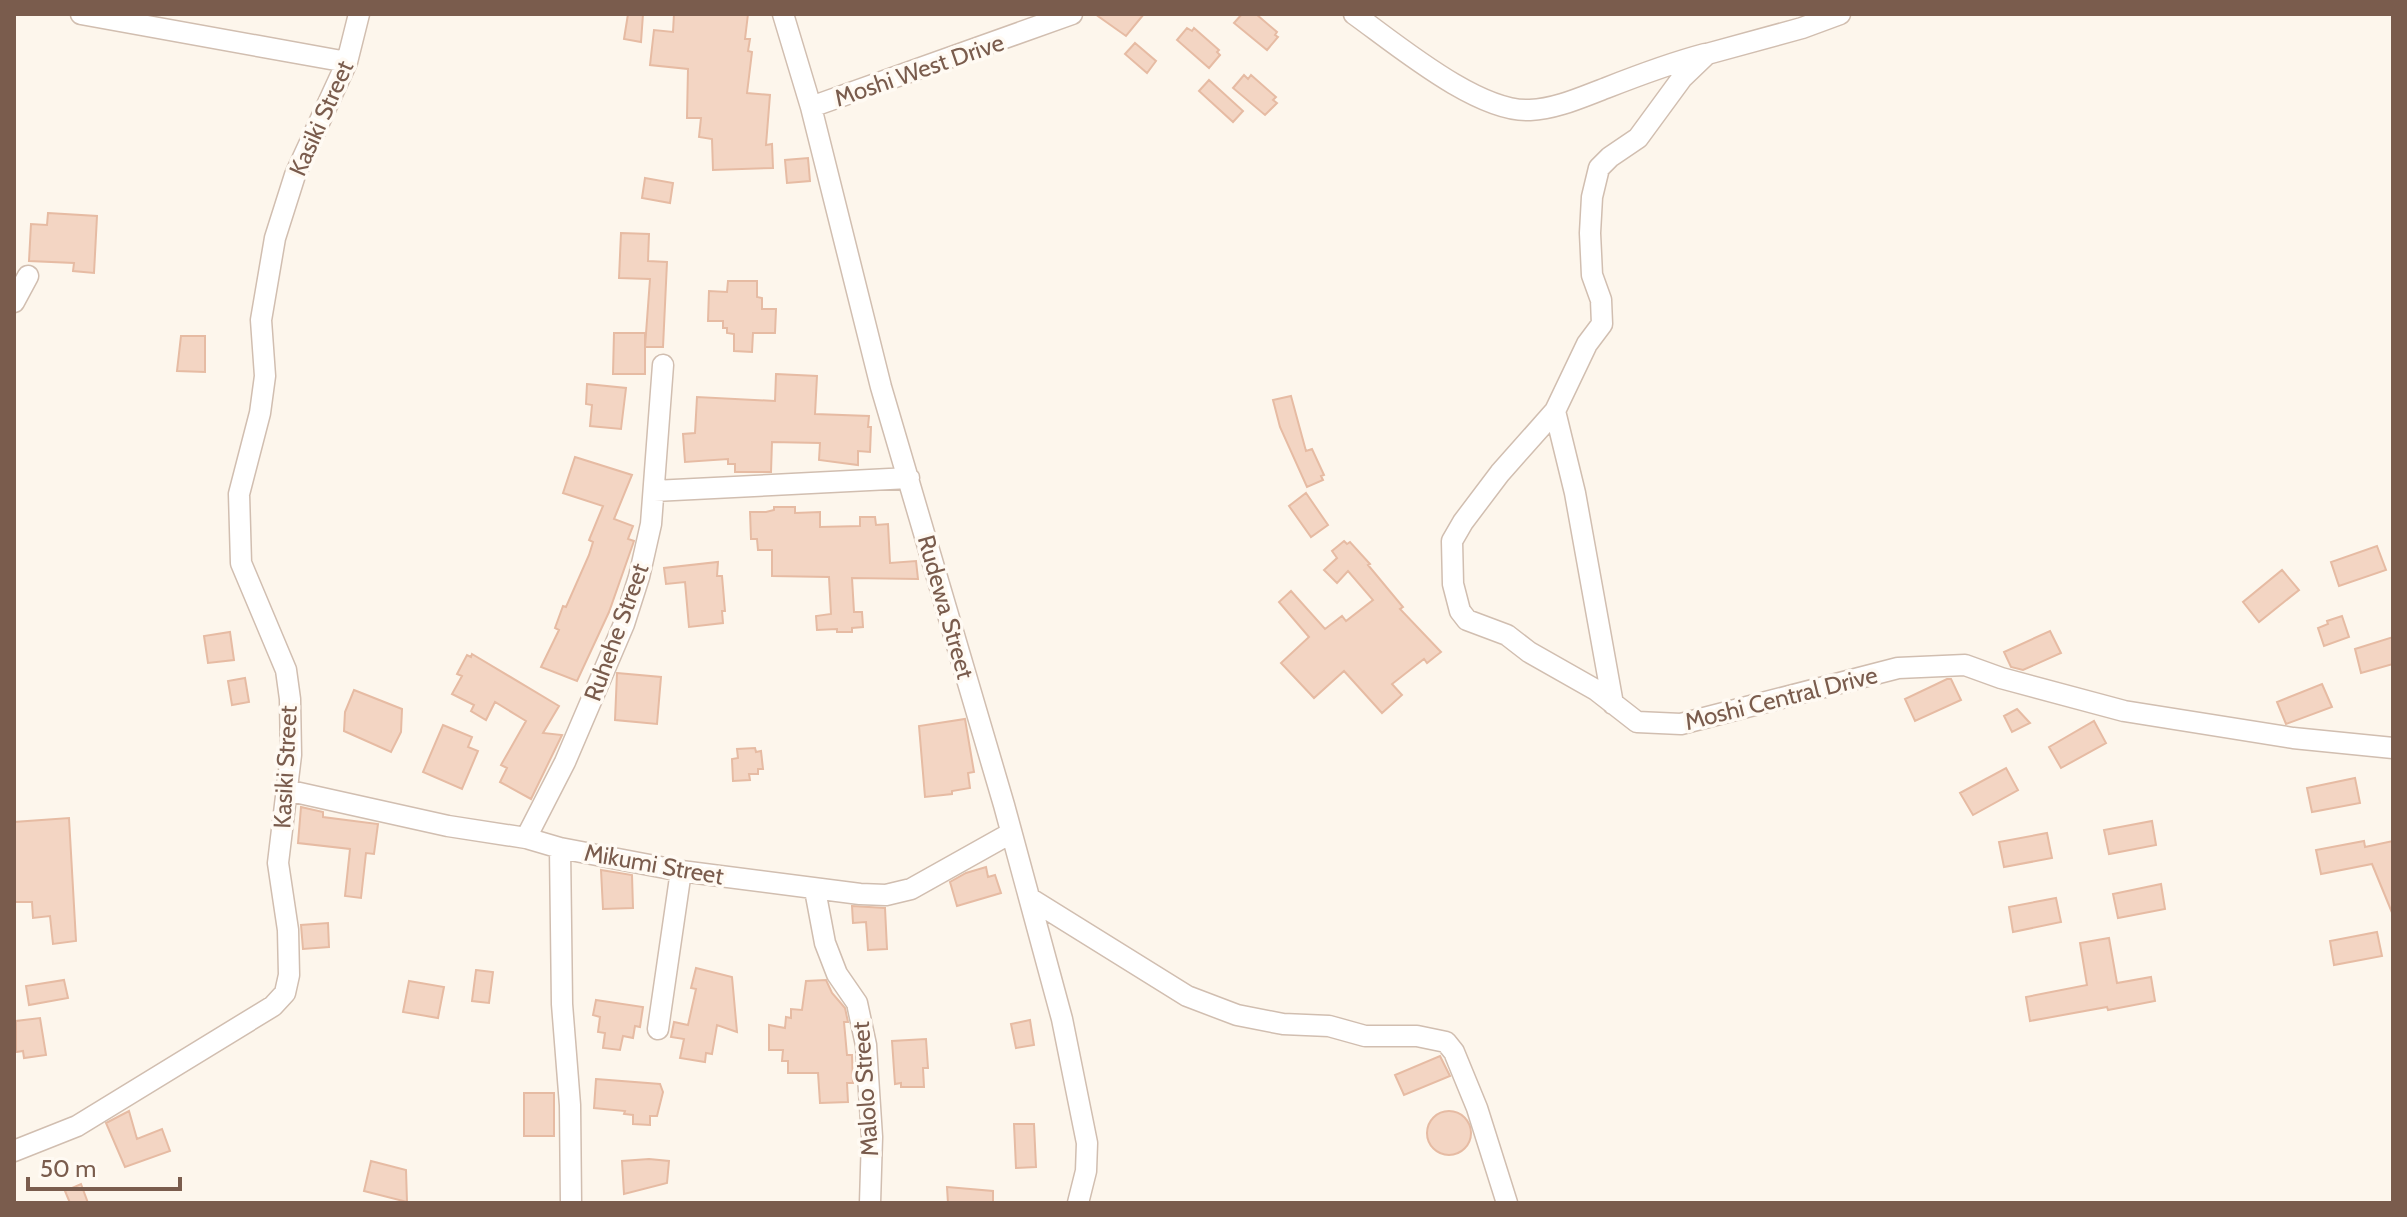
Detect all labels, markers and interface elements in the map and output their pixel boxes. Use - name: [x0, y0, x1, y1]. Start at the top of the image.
- street label: Moshi West Drive: [831, 27, 1007, 113]
- street label: Kasiki Street: [283, 56, 359, 180]
- street label: Rudewa Street: [912, 532, 980, 682]
- street label: Ruhehe Street: [578, 559, 654, 705]
- street label: Moshi Central Drive: [1682, 660, 1880, 736]
- street label: Kasiki Street: [267, 705, 303, 829]
- street label: Mikumi Street: [582, 837, 726, 891]
- street label: Malolo Street: [846, 1020, 884, 1158]
- scale bar: [28, 1141, 180, 1191]
- text: 50 m: [40, 1154, 96, 1183]

